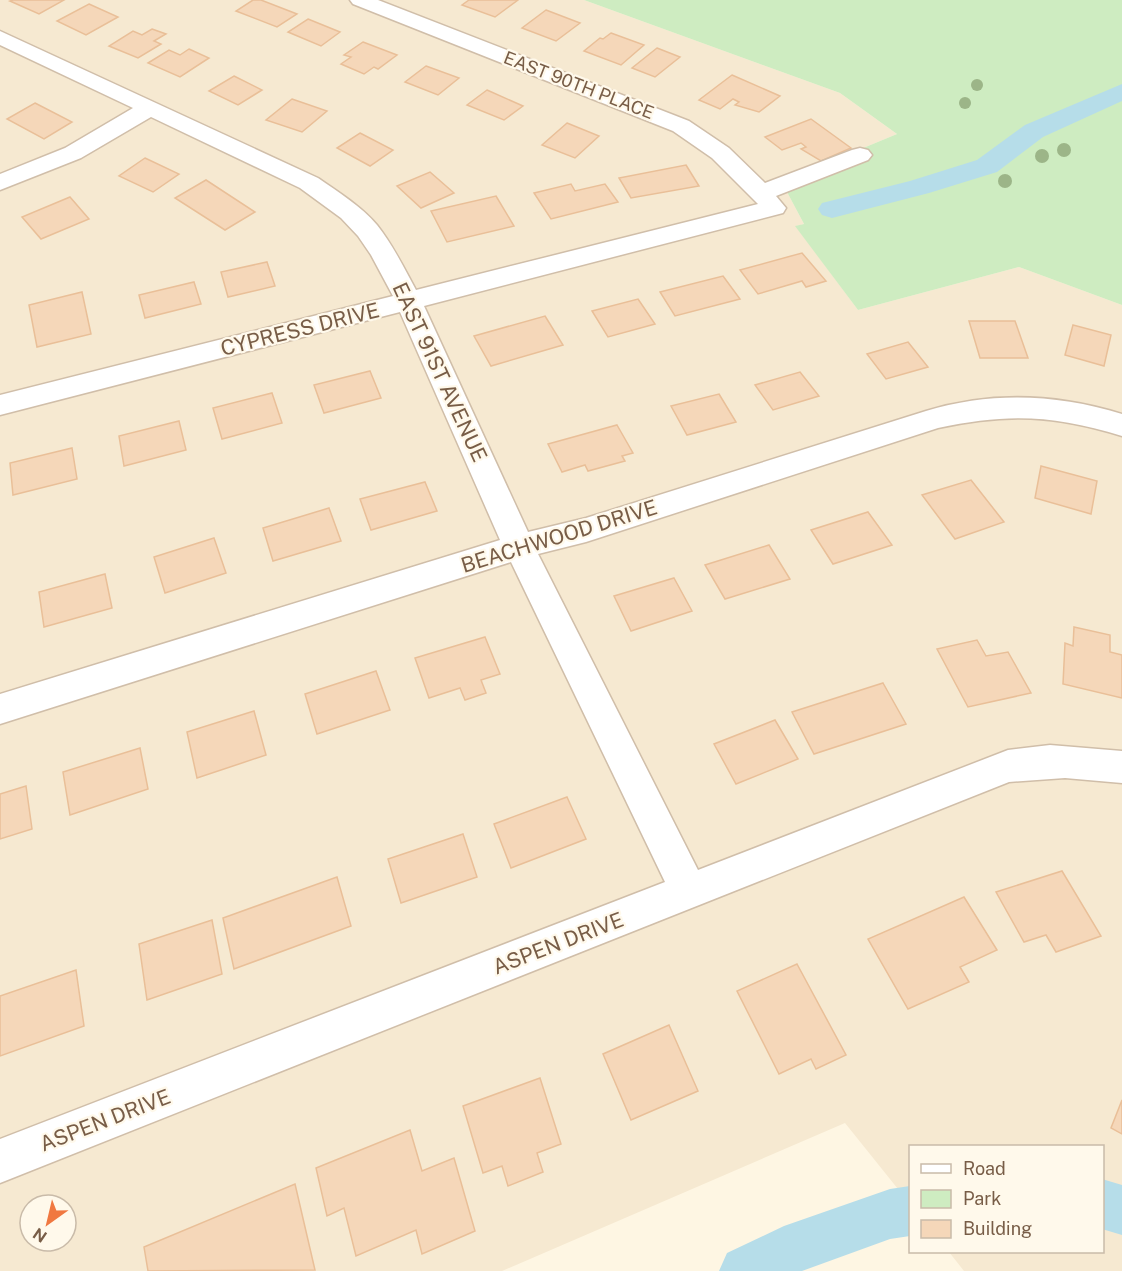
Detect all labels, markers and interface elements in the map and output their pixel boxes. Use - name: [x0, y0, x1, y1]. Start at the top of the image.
- street label: EAST 90TH PLACE: [501, 47, 657, 123]
- street label: EAST 91ST AVENUE: [387, 278, 493, 466]
- street label: CYPRESS DRIVE: [218, 297, 382, 361]
- street label: BEACHWOOD DRIVE: [458, 494, 660, 578]
- street label: ASPEN DRIVE: [489, 907, 627, 979]
- street label: ASPEN DRIVE: [36, 1084, 174, 1156]
- legend: [909, 1145, 1104, 1253]
- text: Road: [963, 1158, 1006, 1179]
- text: Park: [963, 1188, 1001, 1209]
- north arrow: [18, 1193, 78, 1253]
- text: Building: [963, 1218, 1032, 1239]
- text: N: [29, 1224, 50, 1246]

